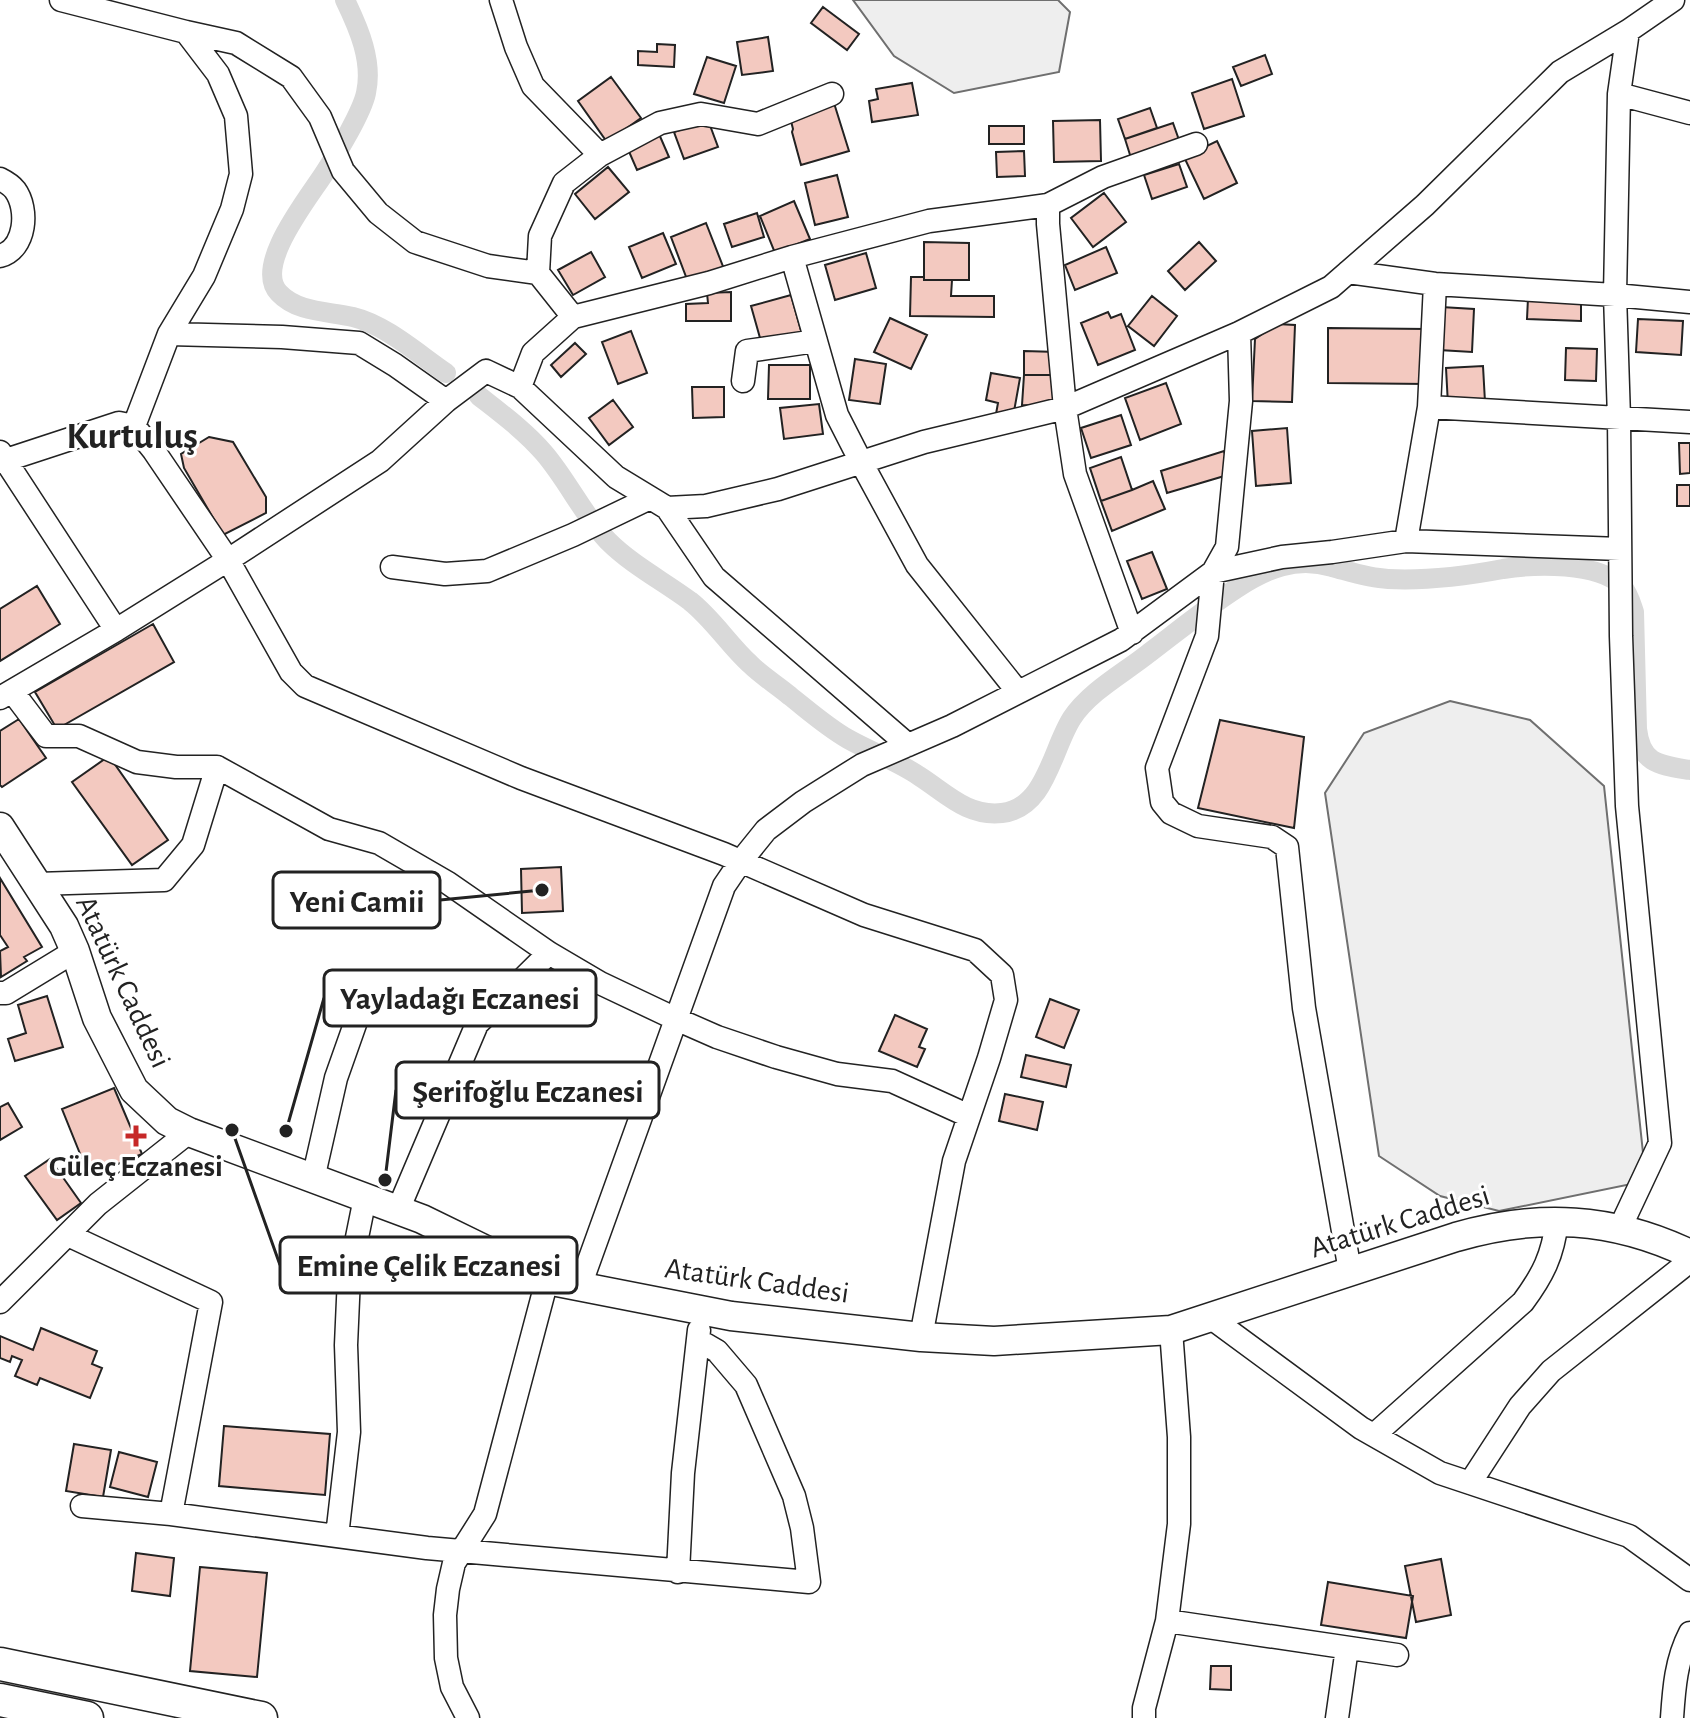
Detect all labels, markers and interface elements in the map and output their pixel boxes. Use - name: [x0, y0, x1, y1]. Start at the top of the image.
- district label: Kurtuluş: [66, 418, 198, 456]
- callout: Yeni Camii: [273, 872, 440, 928]
- text: Yeni Camii: [289, 886, 425, 918]
- street label: Atatürk Caddesi: [70, 891, 176, 1073]
- callout: Yayladağı Eczanesi: [324, 970, 596, 1026]
- text: Yayladağı Eczanesi: [340, 983, 580, 1015]
- callout: Şerifoğlu Eczanesi: [396, 1062, 659, 1118]
- text: Şerifoğlu Eczanesi: [412, 1076, 644, 1108]
- marker: Güleç Eczanesi: [127, 1127, 145, 1145]
- place label: Güleç Eczanesi: [49, 1152, 223, 1182]
- street label: Atatürk Caddesi: [1307, 1180, 1493, 1264]
- callout: Emine Çelik Eczanesi: [280, 1237, 577, 1293]
- text: Emine Çelik Eczanesi: [297, 1250, 561, 1282]
- street label: Atatürk Caddesi: [663, 1253, 851, 1309]

